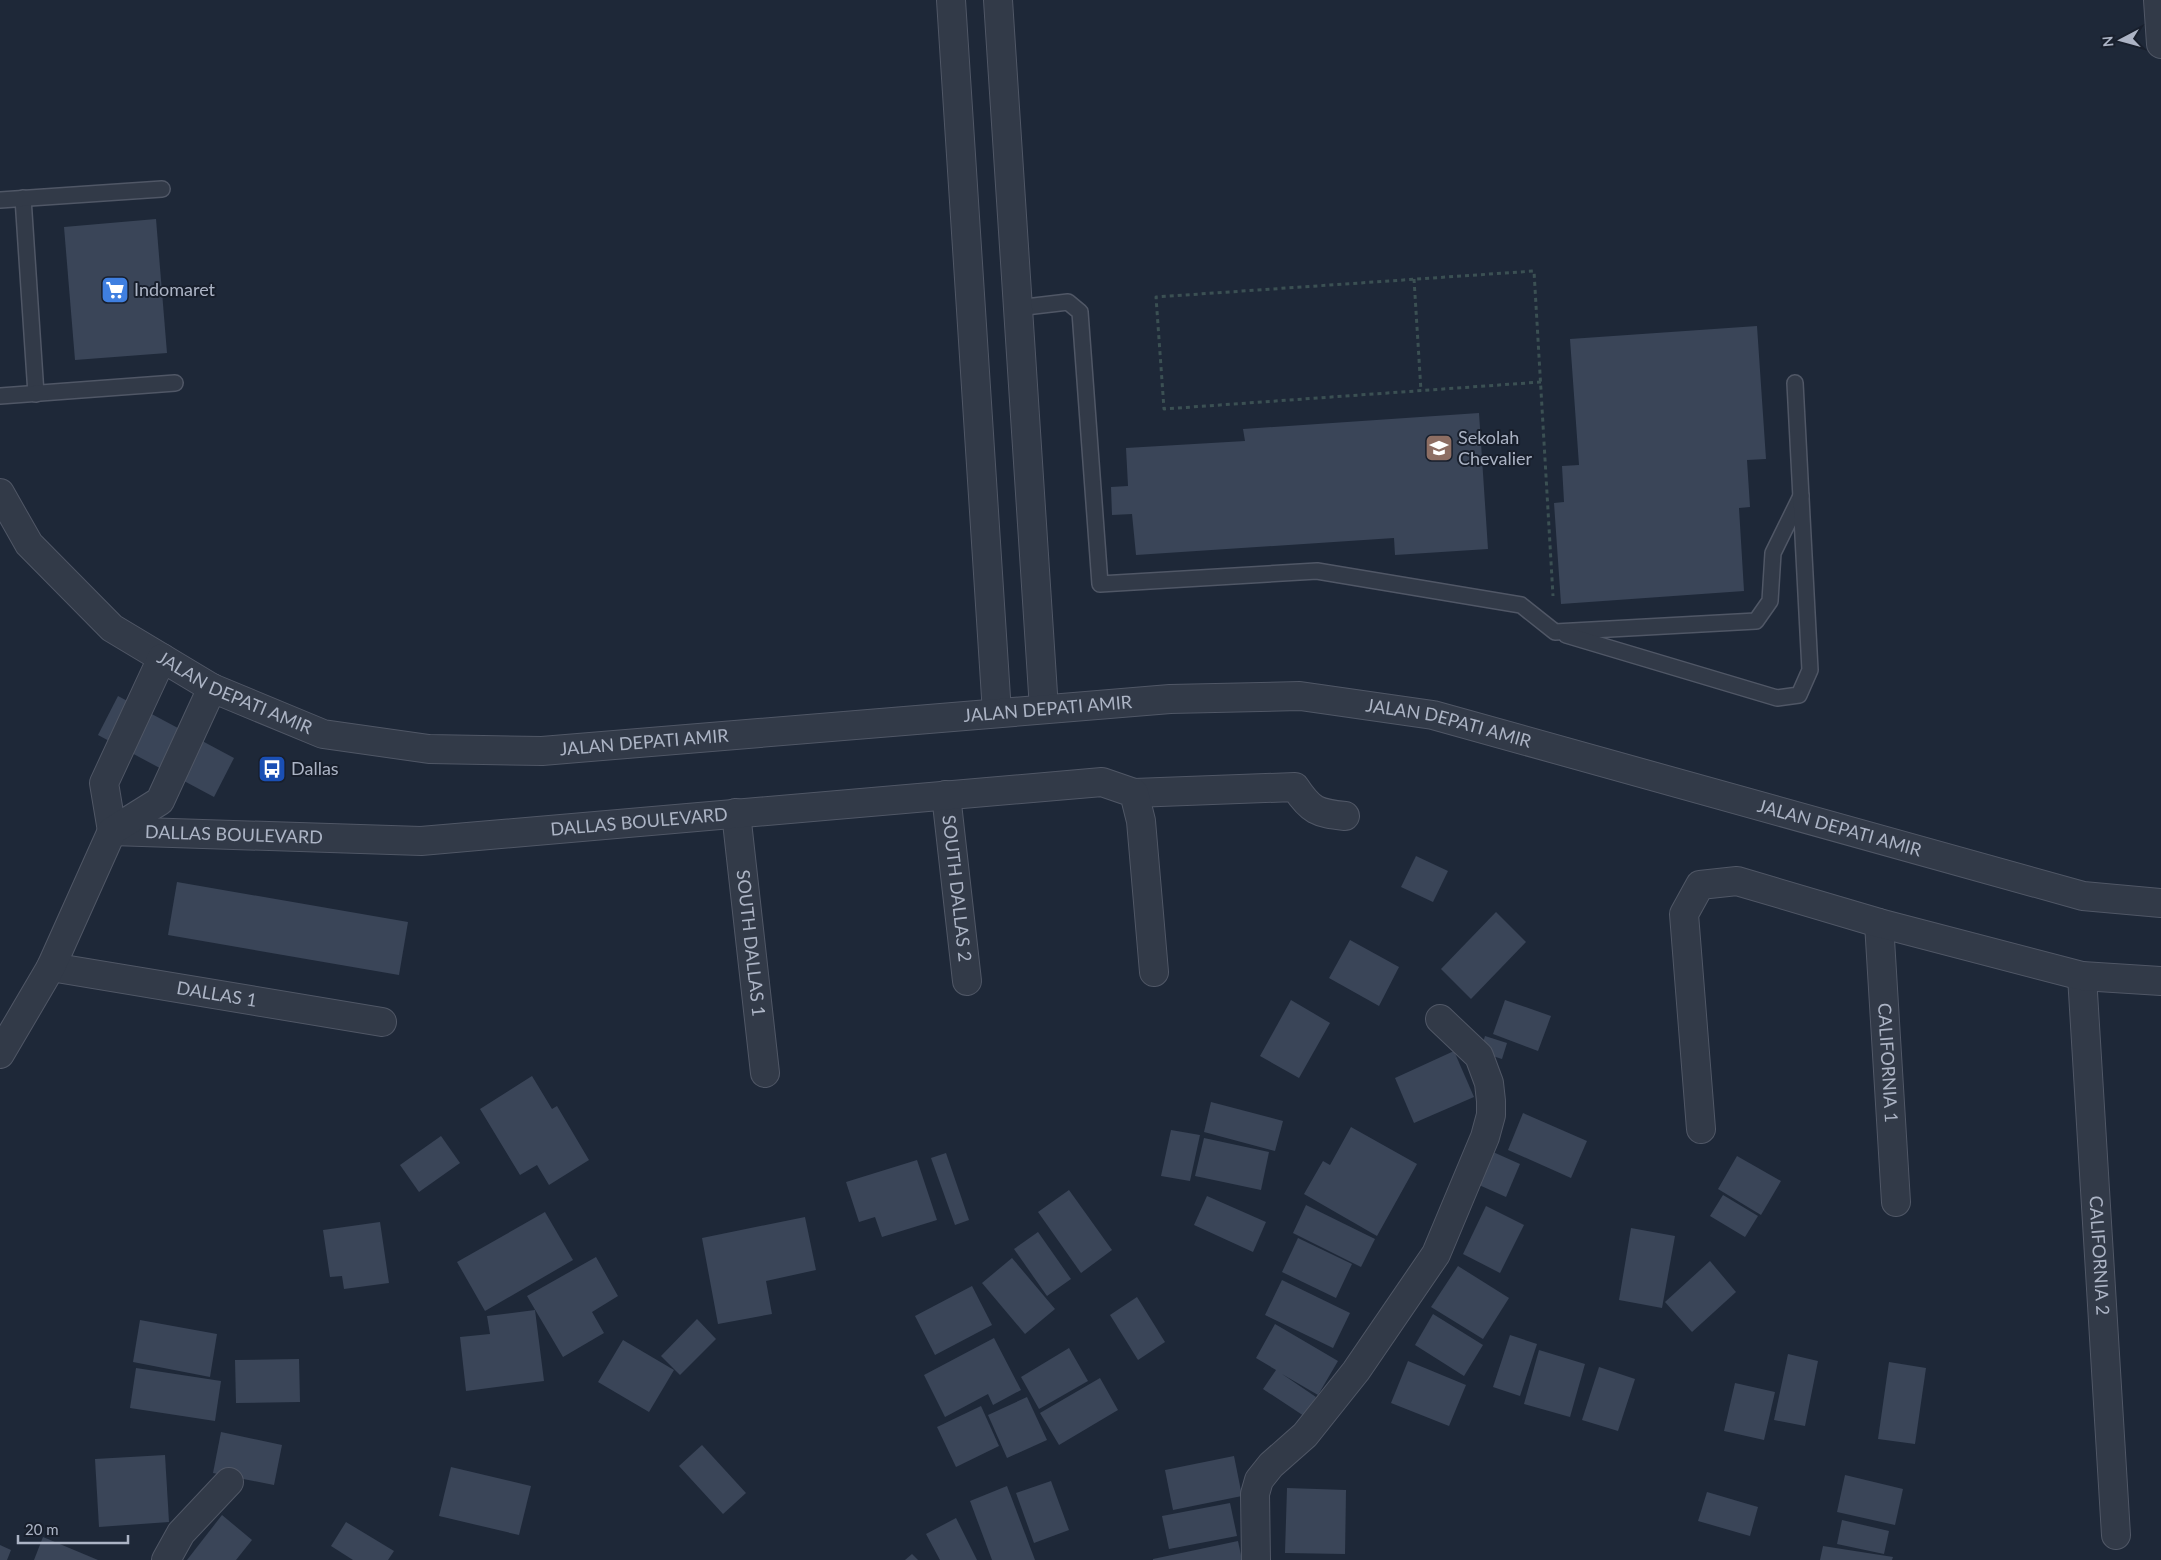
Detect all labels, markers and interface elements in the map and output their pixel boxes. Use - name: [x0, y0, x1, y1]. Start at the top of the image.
- north arrow: [2096, 15, 2146, 65]
- text: N: [2099, 35, 2117, 48]
- supermarket icon: Indomaret: [100, 275, 130, 305]
- place label: Indomaret: [134, 278, 216, 300]
- place label: Sekolah Chevalier: [1458, 426, 1532, 469]
- school or university icon: Sekolah Chevalier: [1424, 433, 1454, 463]
- street label: JALAN DEPATI AMIR: [154, 646, 316, 739]
- street label: JALAN DEPATI AMIR: [962, 690, 1134, 726]
- street label: JALAN DEPATI AMIR: [1364, 694, 1535, 752]
- street label: JALAN DEPATI AMIR: [559, 724, 730, 760]
- bus stop icon: Dallas: [257, 754, 287, 784]
- place label: Dallas: [291, 757, 339, 779]
- street label: JALAN DEPATI AMIR: [1755, 794, 1925, 861]
- street label: DALLAS BOULEVARD: [549, 802, 729, 840]
- street label: SOUTH DALLAS 2: [938, 814, 977, 963]
- street label: DALLAS BOULEVARD: [145, 820, 323, 848]
- street label: SOUTH DALLAS 1: [732, 869, 771, 1018]
- street label: DALLAS 1: [175, 976, 259, 1011]
- street label: CALIFORNIA 1: [1874, 1002, 1903, 1123]
- street label: CALIFORNIA 2: [2085, 1195, 2115, 1316]
- scale bar: [18, 1512, 128, 1544]
- text: 20 m: [25, 1520, 59, 1538]

